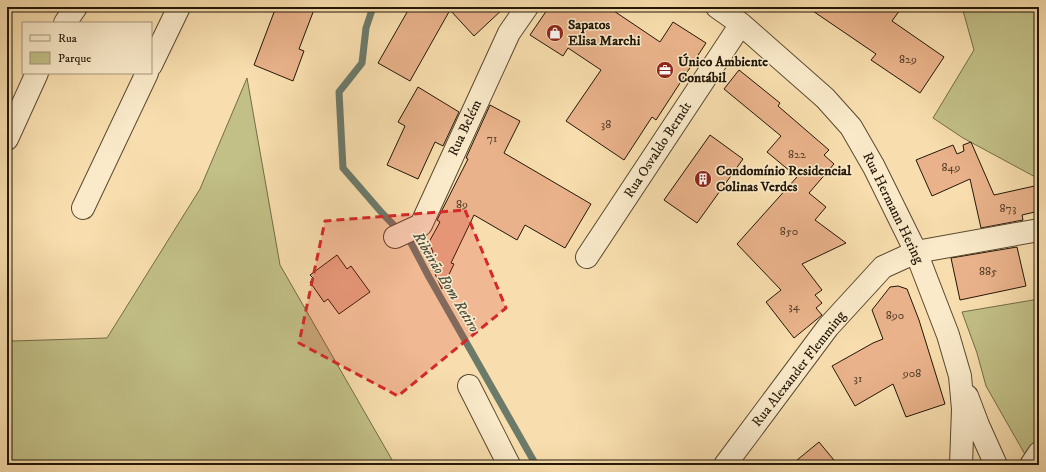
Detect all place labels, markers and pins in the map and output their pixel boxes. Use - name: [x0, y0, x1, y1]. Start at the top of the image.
- place label: Sapatos Elisa Marchi: [568, 16, 641, 50]
- shop icon: Sapatos Elisa Marchi: [545, 23, 565, 43]
- place label: Único Ambiente Contábil: [678, 53, 768, 87]
- office icon: Único Ambiente Contábil: [655, 60, 675, 80]
- place label: Condomínio Residencial Colinas Verdes: [716, 162, 852, 196]
- building icon: Condomínio Residencial Colinas Verdes: [693, 169, 713, 189]

